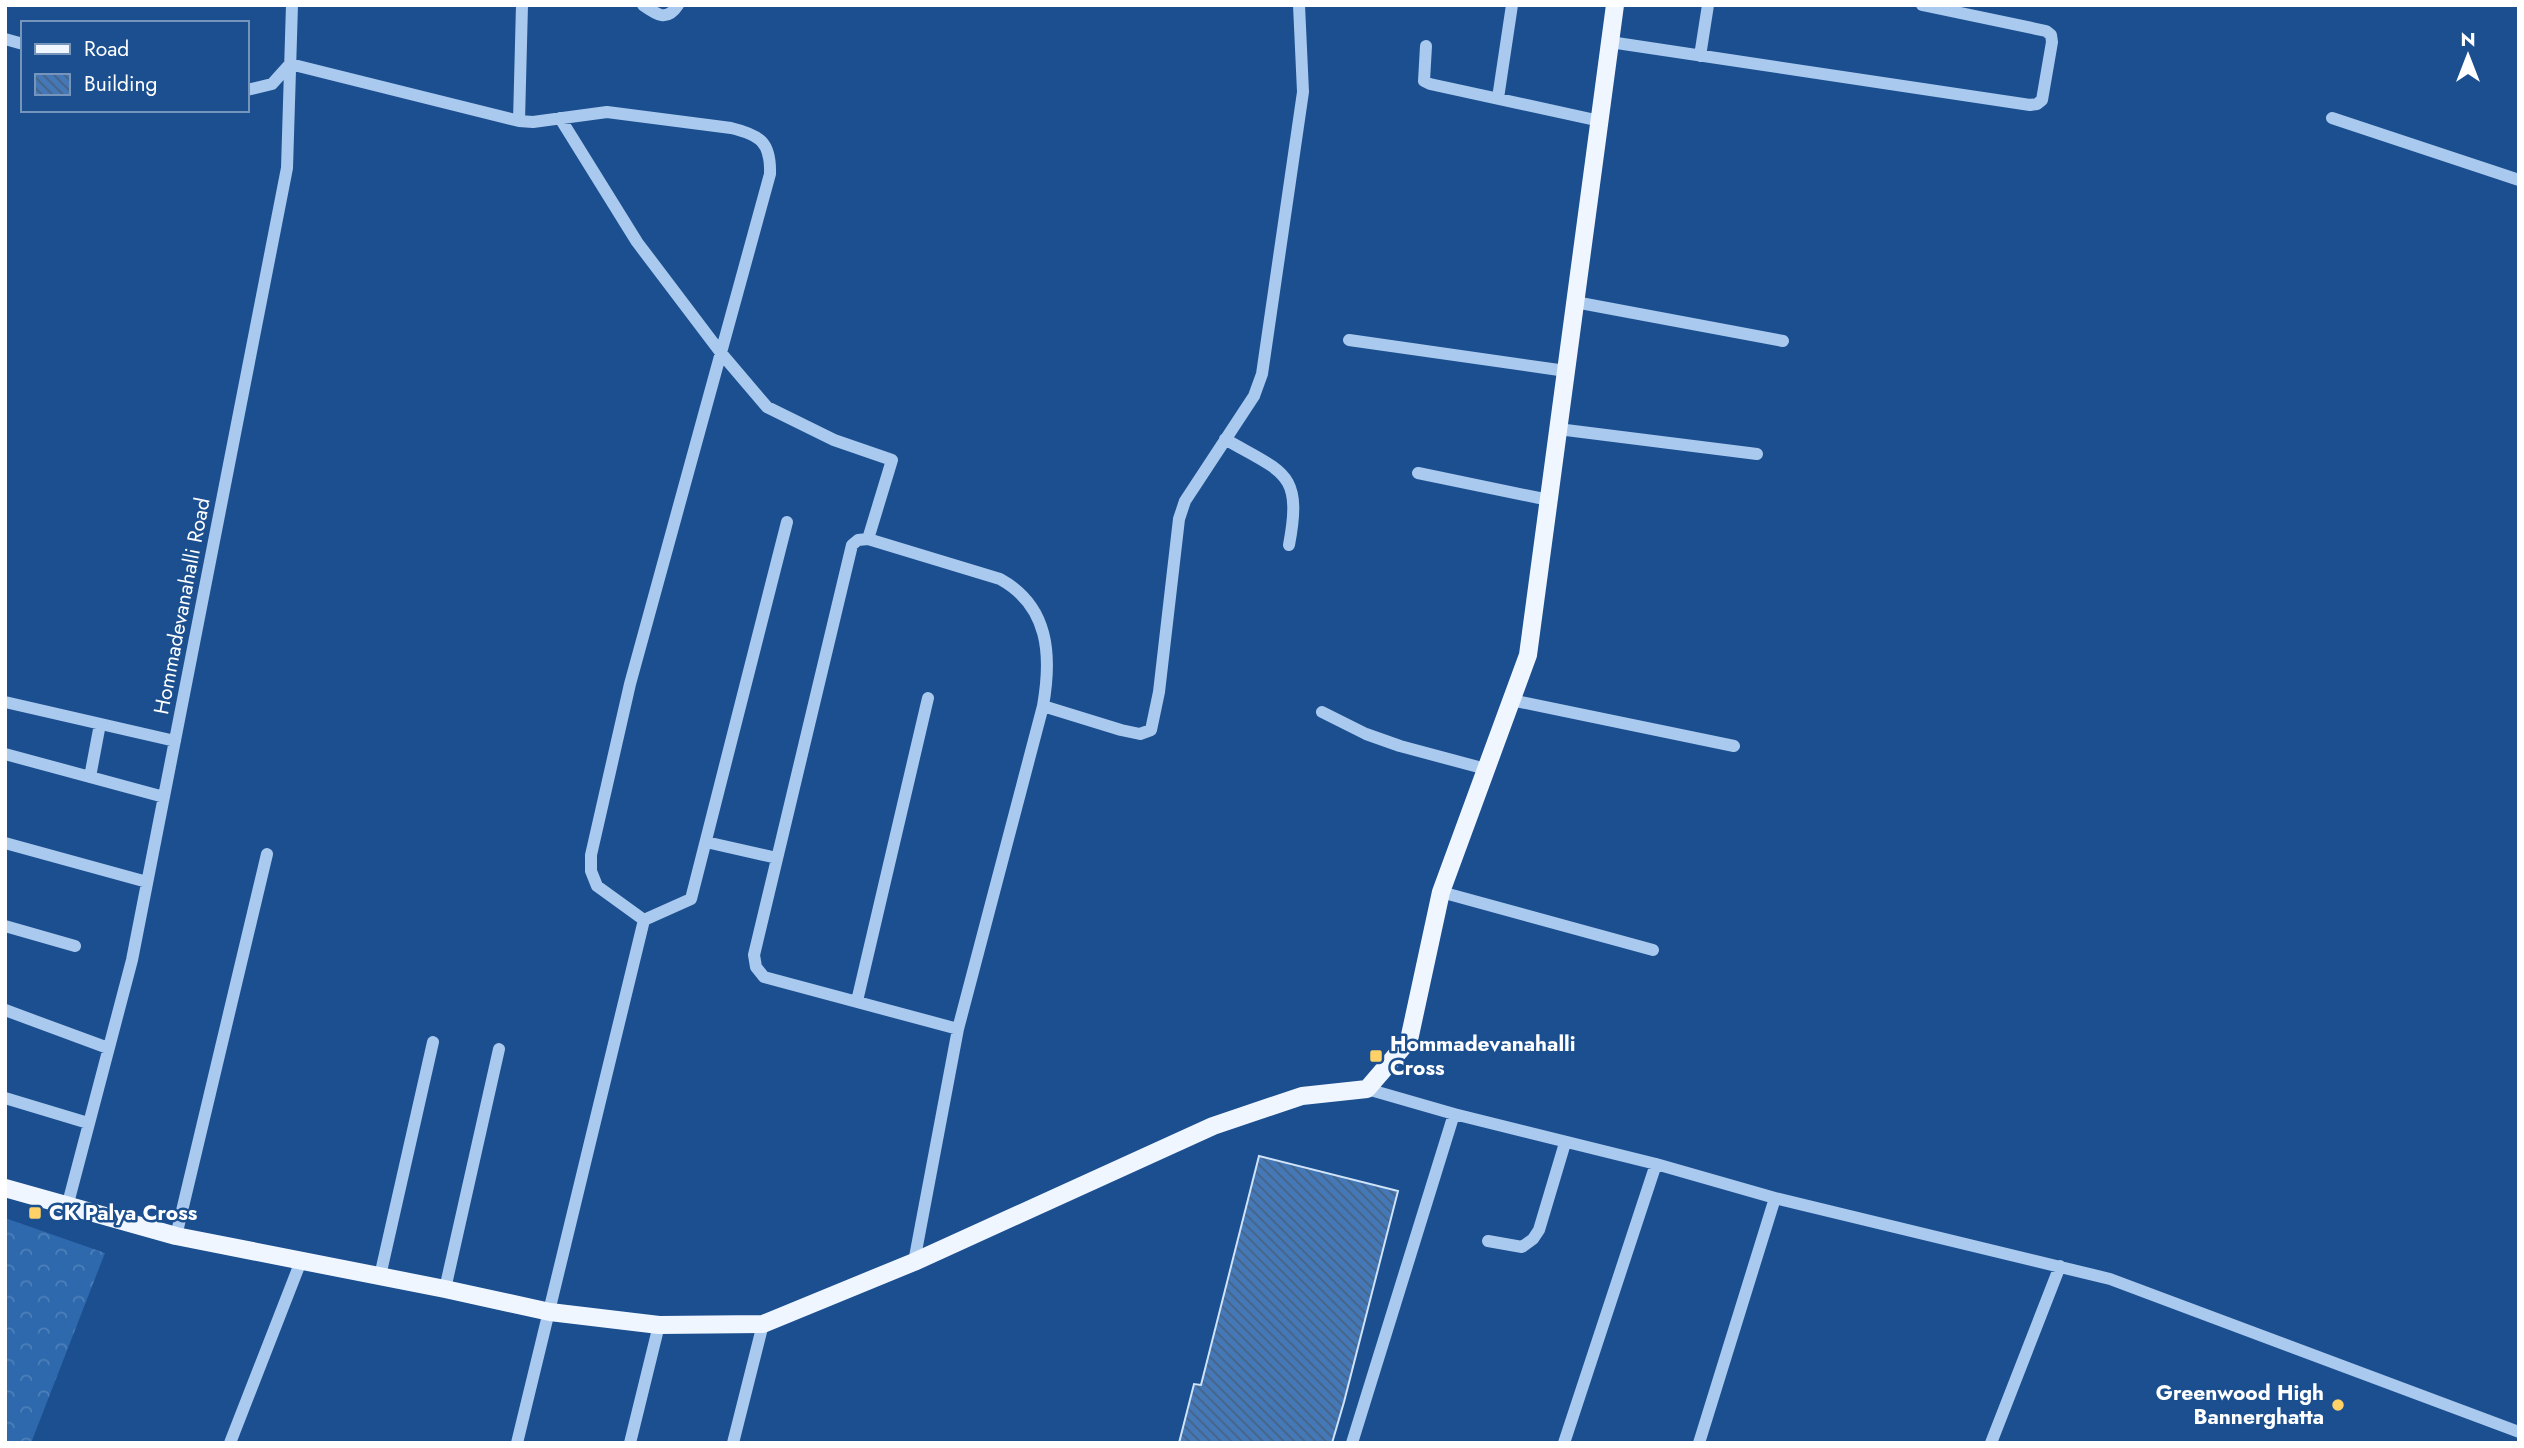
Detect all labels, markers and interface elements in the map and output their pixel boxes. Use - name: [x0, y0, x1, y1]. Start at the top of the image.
- legend: [21, 21, 248, 112]
- north arrow: [2433, 21, 2503, 91]
- text: N: [2460, 26, 2476, 53]
- text: Road: [84, 34, 129, 64]
- text: Building: [84, 69, 157, 99]
- street label: Hommadevanahalli Road: [146, 495, 218, 717]
- place label: Hommadevanahalli Cross: [1390, 1029, 1576, 1083]
- marker: Hommadevanahalli Cross: [1368, 1048, 1384, 1064]
- place label: CK Palya Cross: [49, 1198, 198, 1228]
- marker: CK Palya Cross: [27, 1205, 43, 1221]
- place label: Greenwood High Bannerghatta: [2156, 1378, 2324, 1432]
- marker: Greenwood High Bannerghatta: [2330, 1397, 2346, 1413]

